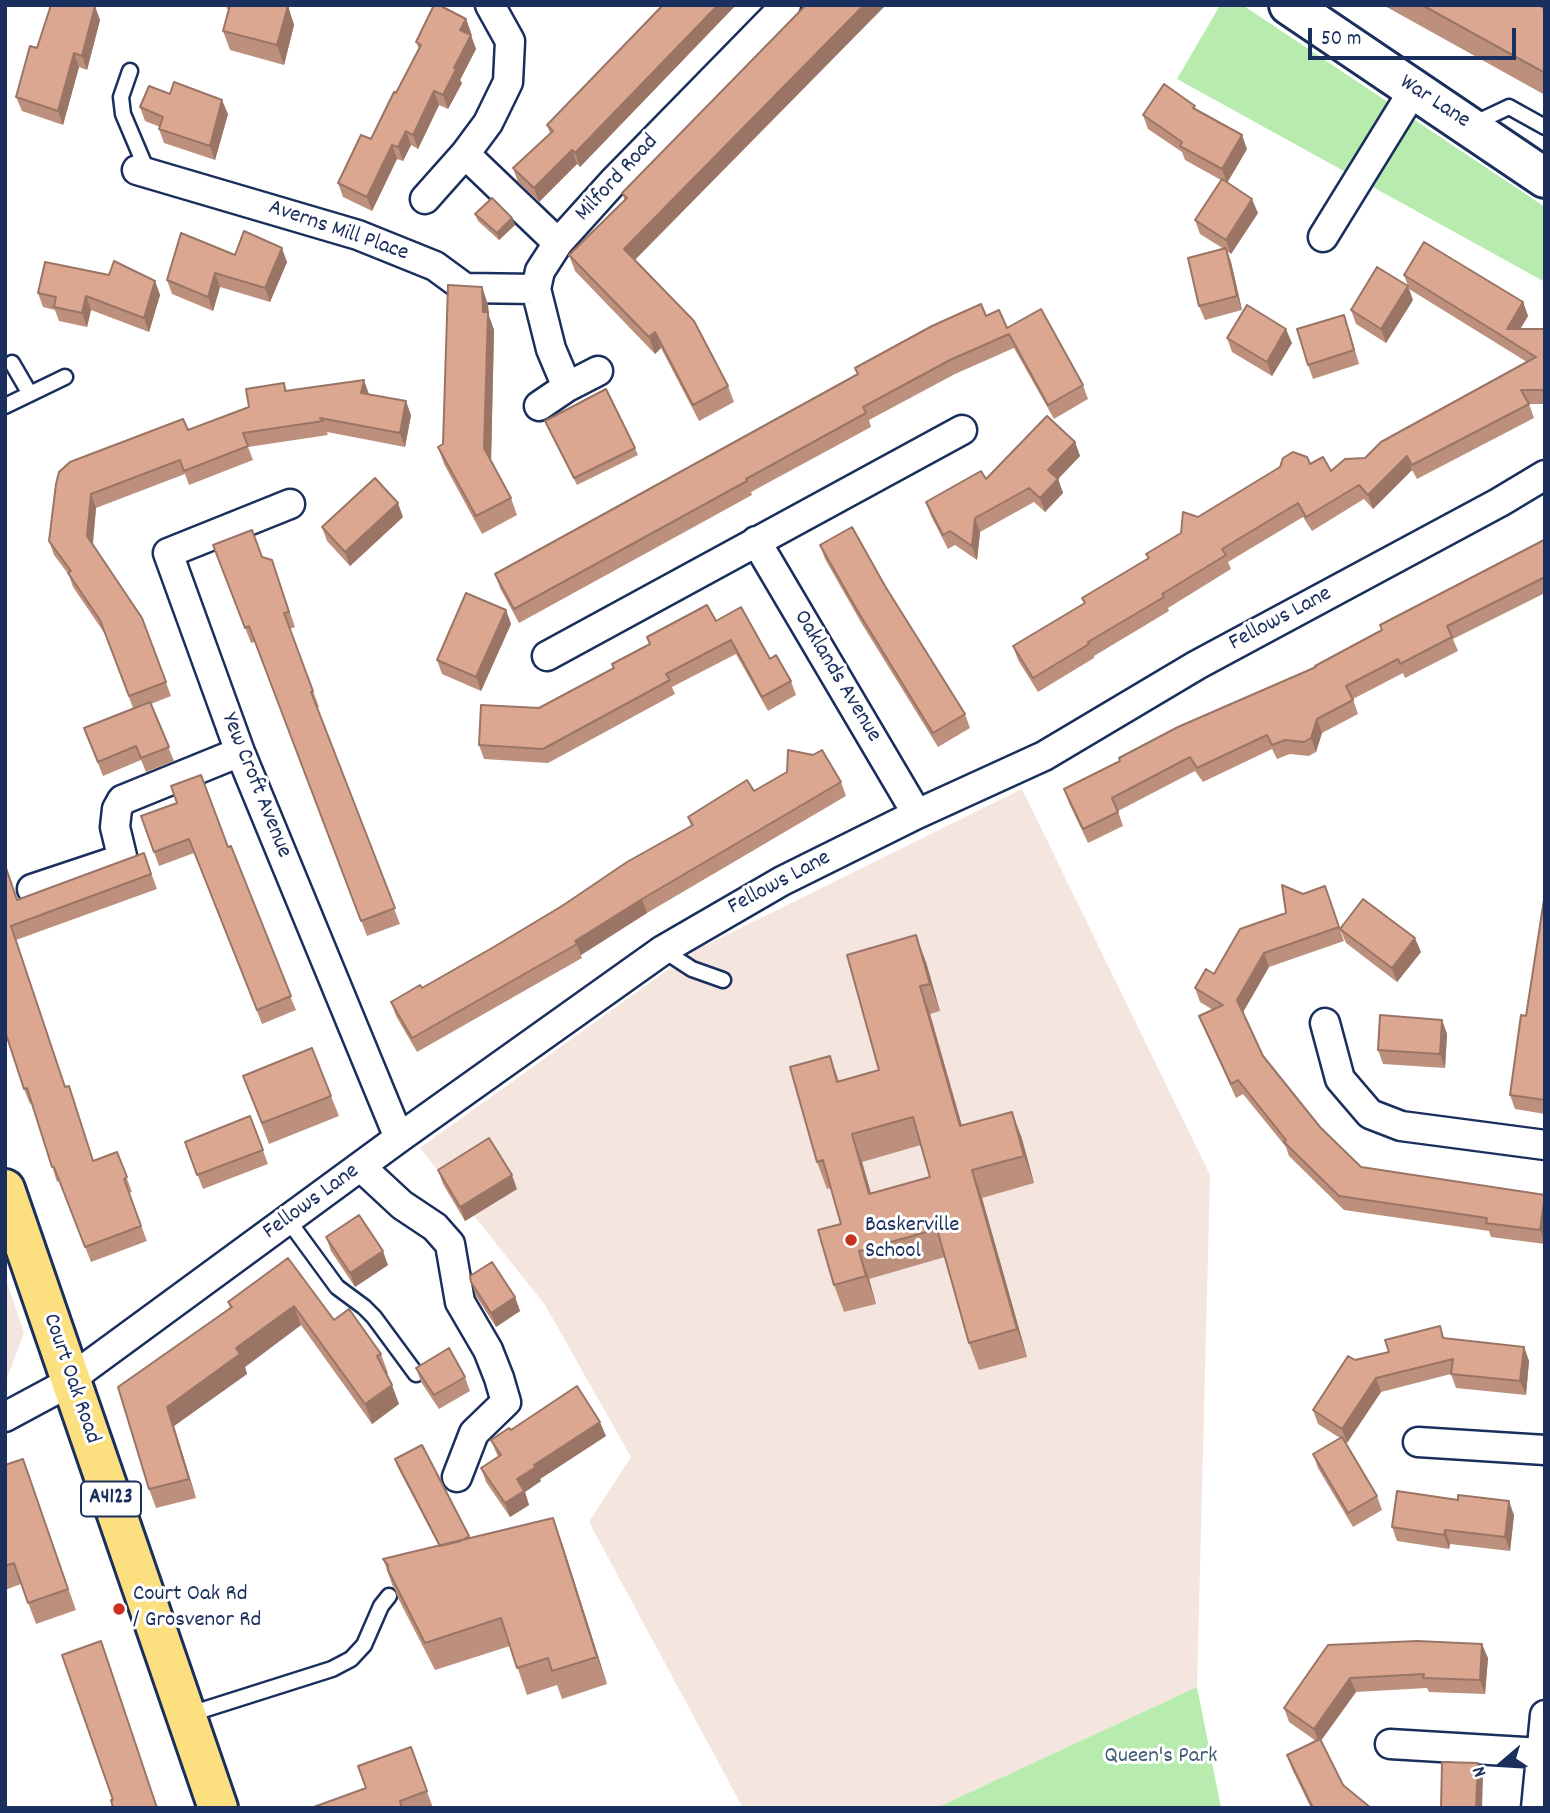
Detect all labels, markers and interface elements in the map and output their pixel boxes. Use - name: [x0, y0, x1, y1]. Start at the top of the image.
- scale bar: [1312, 14, 1520, 58]
- text: 50 m: [1321, 25, 1361, 55]
- street label: War Lane: [1393, 70, 1475, 136]
- street label: Milford Road: [571, 130, 665, 228]
- street label: Averns Mill Place: [264, 195, 412, 269]
- street label: Fellows Lane: [1225, 581, 1337, 659]
- street label: Oaklands Avenue: [786, 606, 886, 748]
- street label: Yew Croft Avenue: [213, 710, 297, 862]
- street label: Fellows Lane: [724, 845, 836, 923]
- street label: Fellows Lane: [258, 1159, 366, 1247]
- place label: Baskerville School: [865, 1213, 959, 1267]
- marker: Baskerville School: [843, 1232, 859, 1248]
- street label: Court Oak Road: [35, 1310, 105, 1448]
- road number: A4123: [81, 1482, 141, 1516]
- place label: Court Oak Rd / Grosvenor Rd: [133, 1582, 261, 1636]
- marker: Court Oak Rd / Grosvenor Rd: [111, 1601, 127, 1617]
- north arrow: [1466, 1729, 1536, 1799]
- park label: Queen's Park: [1105, 1744, 1217, 1772]
- text: N: [1467, 1762, 1495, 1780]

